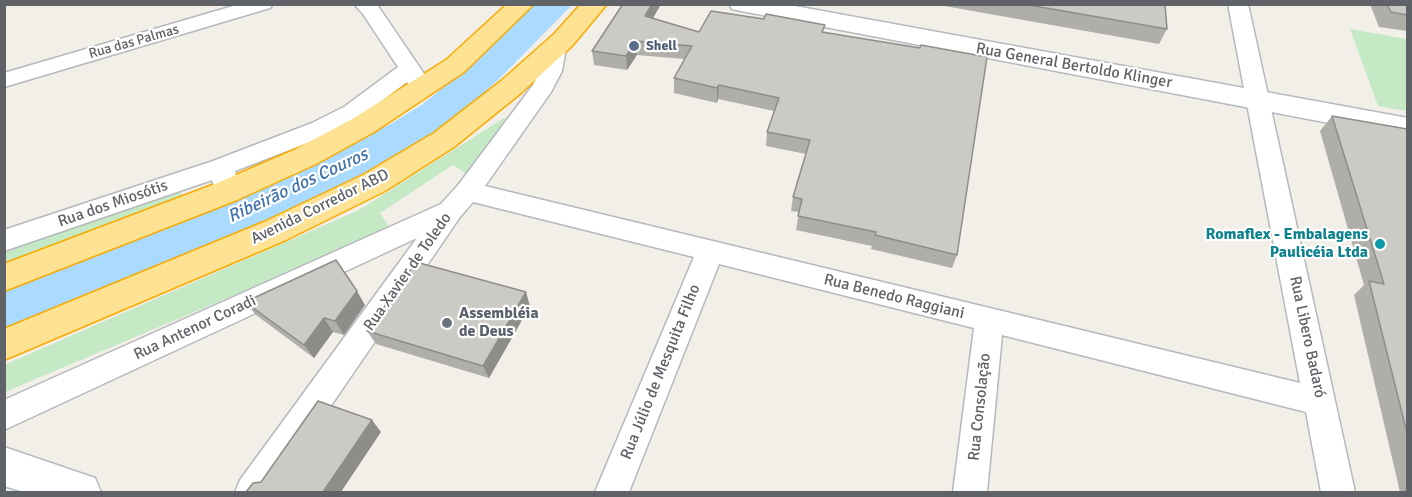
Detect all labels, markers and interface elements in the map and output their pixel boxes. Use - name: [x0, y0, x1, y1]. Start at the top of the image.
- street label: Rua das Palmas: [87, 21, 181, 63]
- place label: Shell: [646, 38, 677, 54]
- marker: Shell: [627, 39, 641, 53]
- street label: Rua General Bertoldo Klinger: [974, 39, 1174, 93]
- water label: Ribeirão dos Couros: [224, 144, 372, 228]
- street label: Avenida Corredor ABD: [248, 165, 392, 249]
- street label: Rua dos Miosótis: [56, 176, 170, 232]
- street label: Rua Xavier de Toledo: [360, 209, 456, 335]
- place label: Romaflex - Embalagens Paulicéia Ltda: [1206, 225, 1368, 263]
- marker: Romaflex - Embalagens Paulicéia Ltda: [1373, 237, 1387, 251]
- street label: Rua Benedo Raggiani: [822, 270, 966, 324]
- street label: Rua Libero Badaró: [1285, 274, 1329, 400]
- street label: Rua Júlio de Mesquita Filho: [617, 282, 705, 462]
- street label: Rua Antenor Coradi: [131, 291, 259, 365]
- place label: Assembléia de Deus: [459, 304, 539, 342]
- marker: Assembléia de Deus: [440, 316, 454, 330]
- street label: Rua Consolação: [965, 352, 995, 462]

